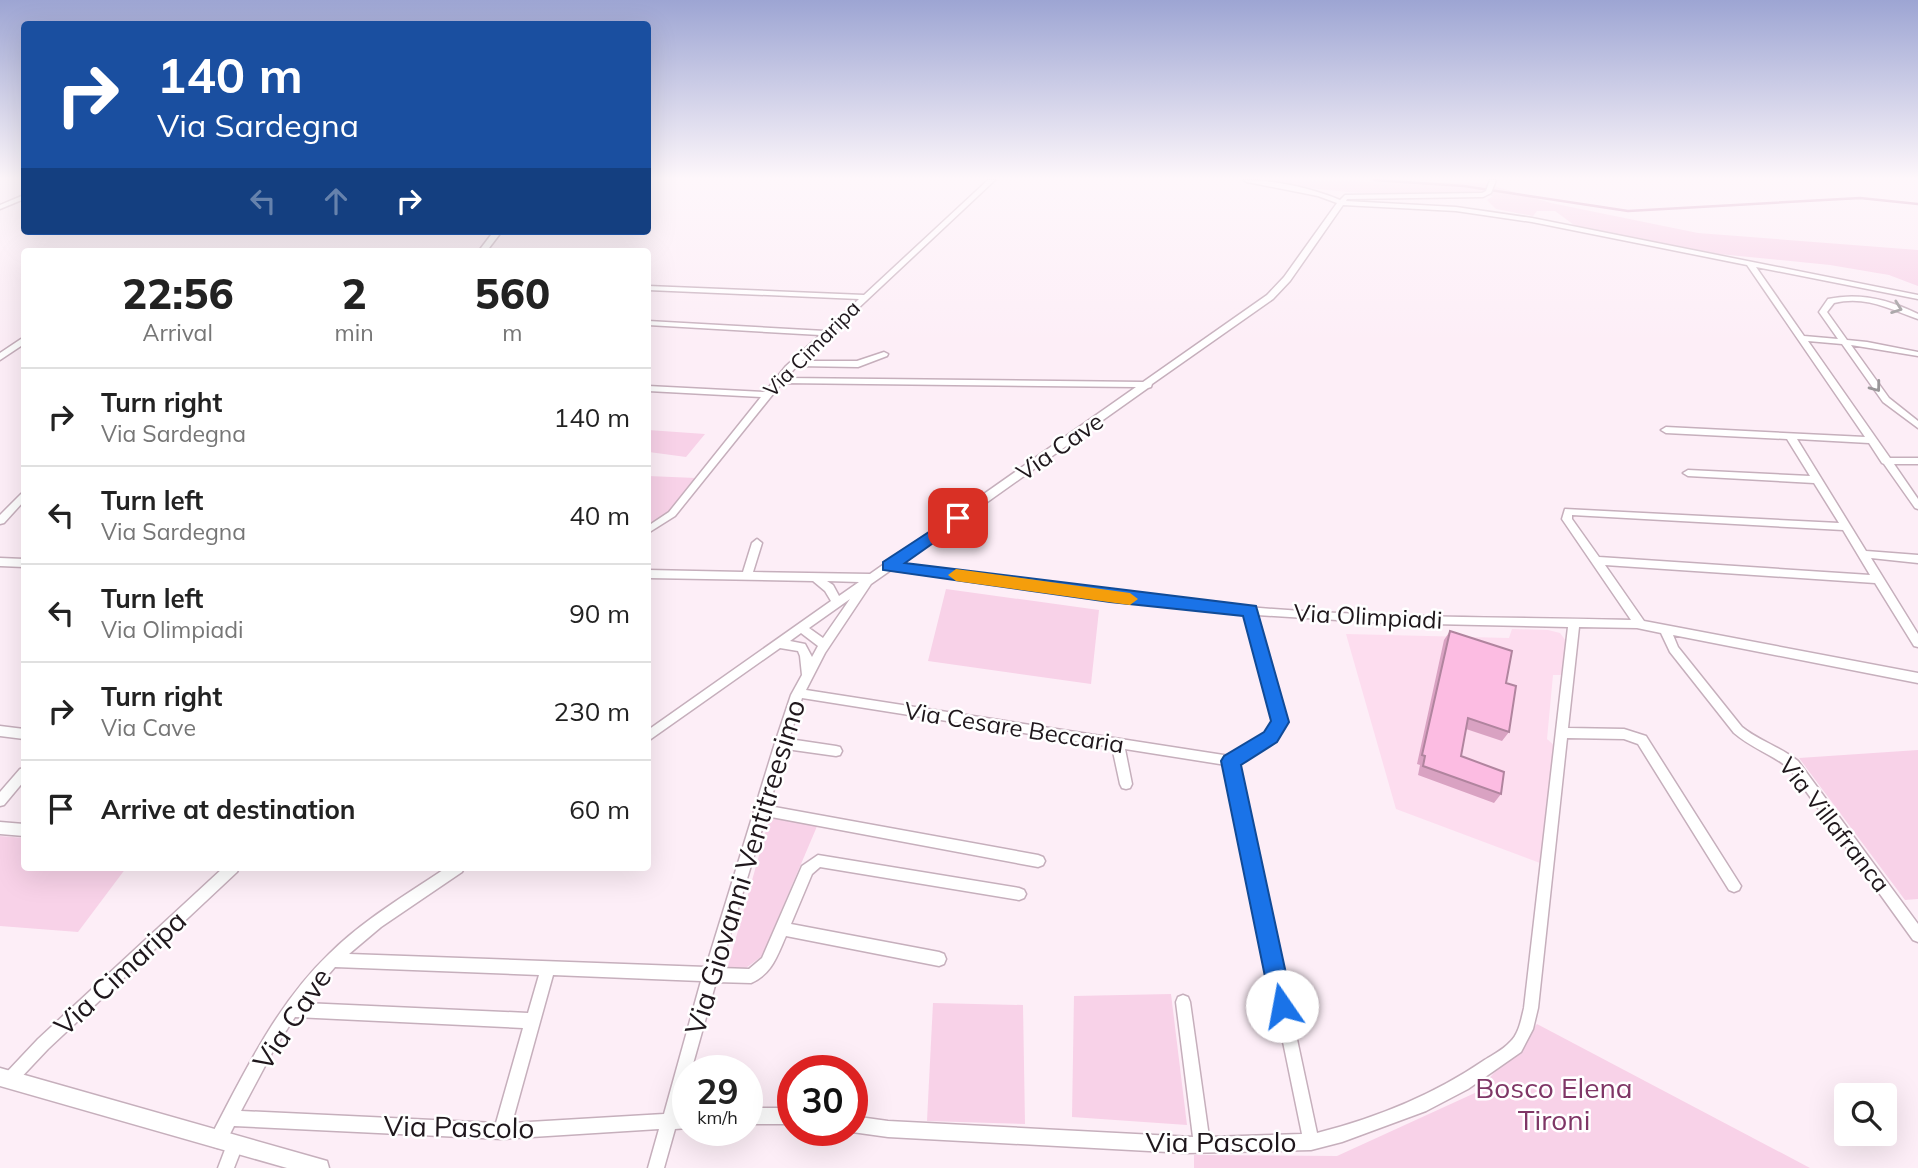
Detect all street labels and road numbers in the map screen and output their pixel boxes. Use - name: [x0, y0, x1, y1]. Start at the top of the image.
- street label: Via Cimaripa: [758, 295, 865, 402]
- street label: Via Cave: [1010, 405, 1109, 487]
- street label: Via Olimpiadi: [1293, 597, 1443, 635]
- street label: Via Giovanni Ventitreesimo: [677, 695, 812, 1039]
- street label: Via Cesare Beccaria: [902, 695, 1126, 759]
- street label: Via Villafranca: [1773, 751, 1897, 898]
- street label: Via Cimaripa: [46, 903, 193, 1043]
- street label: Via Cave: [245, 961, 338, 1076]
- street label: Via Pascolo: [383, 1108, 535, 1145]
- street label: Via Pascolo: [1146, 1124, 1296, 1159]

